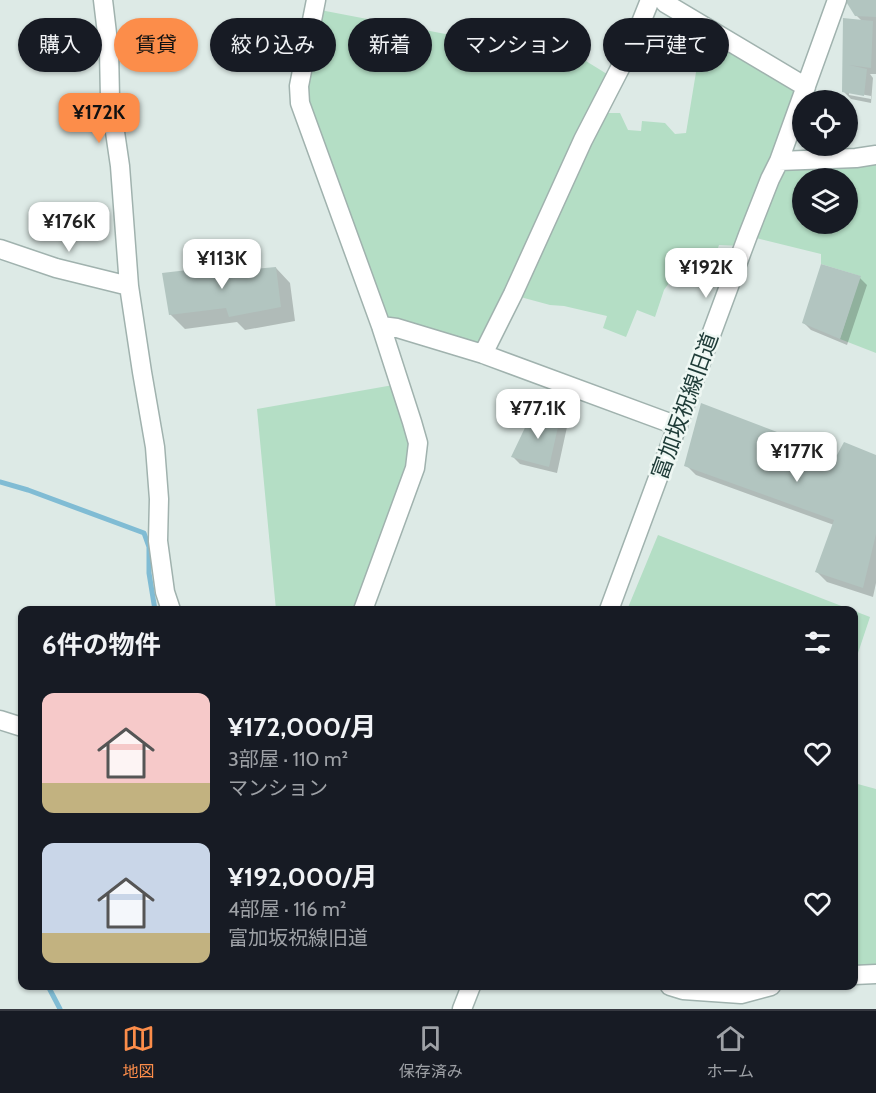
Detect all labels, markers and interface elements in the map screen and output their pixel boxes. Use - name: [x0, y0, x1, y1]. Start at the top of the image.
- chip: 購入: [18, 18, 102, 72]
- chip: 賃貸: [114, 18, 198, 72]
- chip: 絞り込み: [210, 18, 336, 72]
- chip: 新着: [348, 18, 432, 72]
- chip: マンション: [444, 18, 591, 72]
- chip: 一戸建て: [603, 18, 729, 72]
- map controls: [792, 90, 858, 234]
- button: locate: [792, 90, 858, 156]
- pin: ¥172K: [57, 93, 141, 144]
- text: ¥172K: [73, 100, 125, 124]
- button: layers: [792, 168, 858, 234]
- pin: ¥176K: [27, 202, 111, 253]
- text: ¥176K: [43, 209, 96, 233]
- pin: ¥113K: [180, 239, 264, 290]
- text: ¥113K: [197, 246, 247, 270]
- pin: ¥192K: [664, 248, 748, 299]
- text: ¥192K: [679, 255, 733, 279]
- street label: 富加坂祝線旧道: [646, 329, 724, 483]
- pin: ¥77.1K: [489, 389, 587, 440]
- text: ¥77.1K: [510, 396, 566, 420]
- pin: ¥177K: [755, 432, 839, 483]
- text: ¥177K: [771, 439, 823, 463]
- icon: filters: [801, 626, 834, 659]
- text: 6件の物件: [42, 629, 161, 661]
- text: ¥172,000/月: [228, 711, 376, 743]
- icon: home: [90, 717, 162, 789]
- icon: heart: [801, 737, 834, 770]
- text: 3部屋 · 110 m²: [228, 747, 348, 771]
- text: マンション: [228, 776, 328, 800]
- text: ¥192,000/月: [228, 861, 378, 893]
- icon: home: [90, 867, 162, 939]
- icon: heart: [801, 887, 834, 920]
- text: 4部屋 · 116 m²: [228, 897, 346, 921]
- text: 富加坂祝線旧道: [228, 926, 368, 950]
- tab: 地図: [122, 1022, 155, 1082]
- tab: 保存済み: [399, 1022, 463, 1082]
- tab: ホーム: [707, 1022, 754, 1082]

